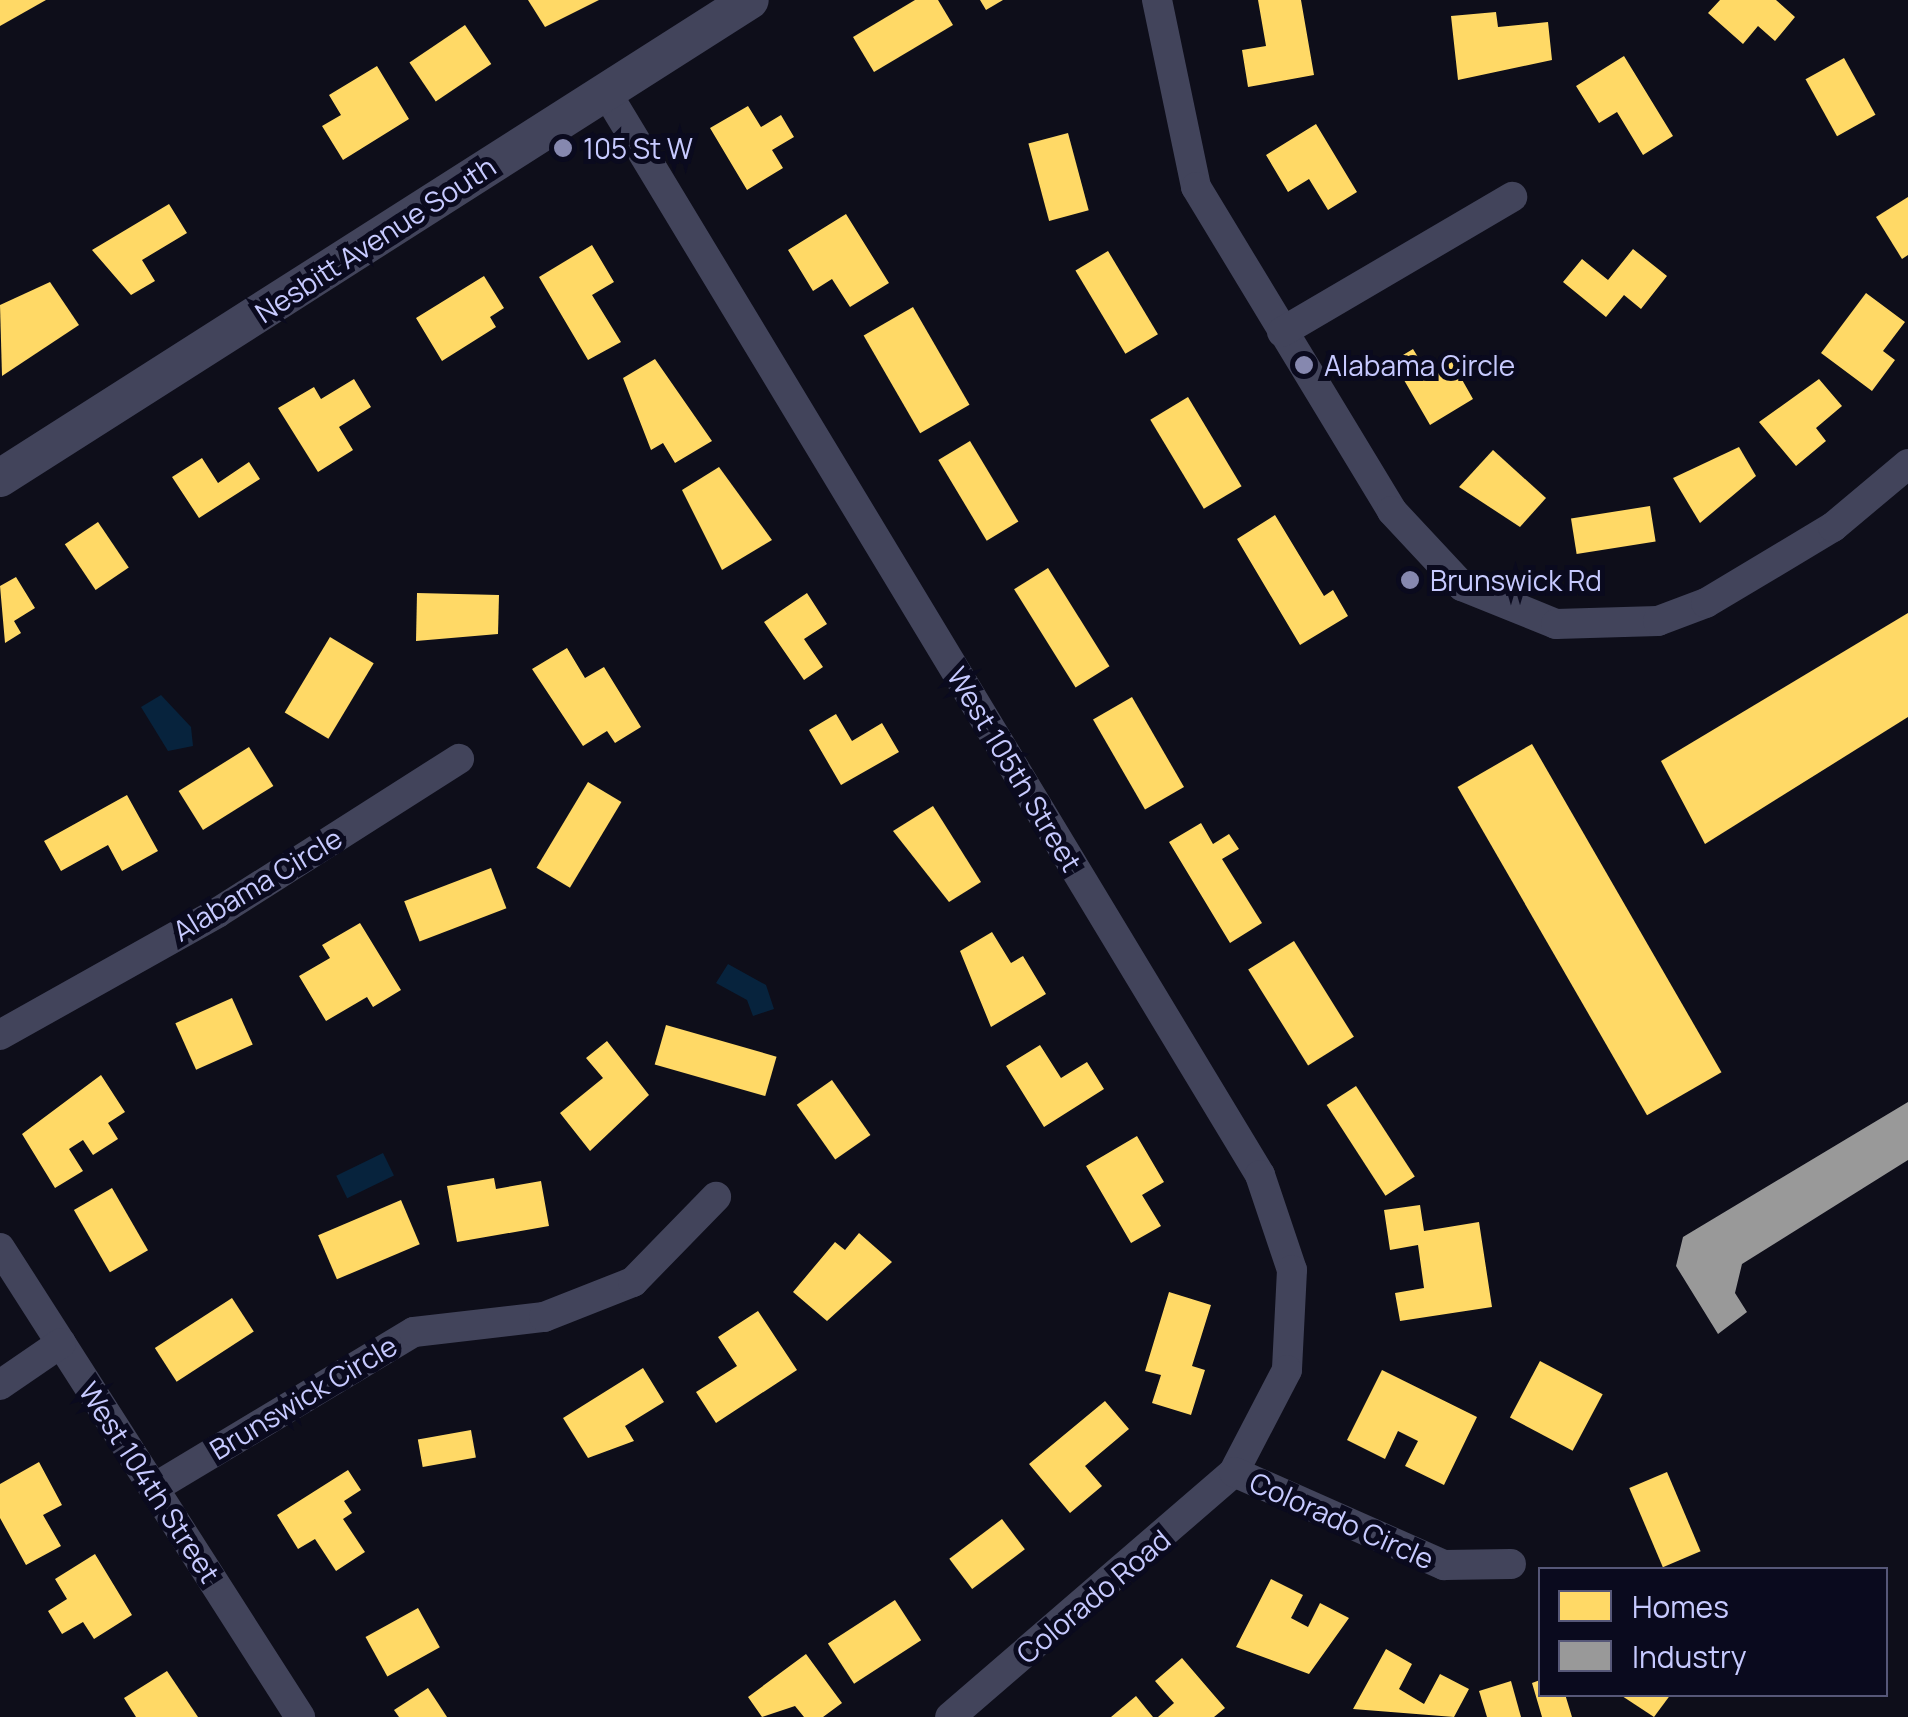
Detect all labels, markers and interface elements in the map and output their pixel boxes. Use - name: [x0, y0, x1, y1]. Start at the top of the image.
- place label: 105 St W: [583, 131, 693, 165]
- marker: 105 St W: [552, 137, 574, 159]
- street label: Nesbitt Avenue South: [249, 149, 501, 329]
- place label: Alabama Circle: [1324, 348, 1515, 382]
- marker: Alabama Circle: [1293, 354, 1315, 376]
- place label: Brunswick Rd: [1430, 563, 1602, 597]
- marker: Brunswick Rd: [1399, 569, 1421, 591]
- street label: West 105th Street: [941, 661, 1089, 877]
- street label: Alabama Circle: [166, 820, 348, 948]
- street label: Brunswick Circle: [203, 1328, 403, 1466]
- street label: West 104th Street: [73, 1375, 227, 1589]
- street label: Colorado Circle: [1245, 1464, 1439, 1576]
- street label: Colorado Road: [1009, 1522, 1177, 1670]
- legend: [1538, 1567, 1888, 1697]
- text: Homes: [1632, 1586, 1729, 1627]
- text: Industry: [1632, 1636, 1747, 1677]

